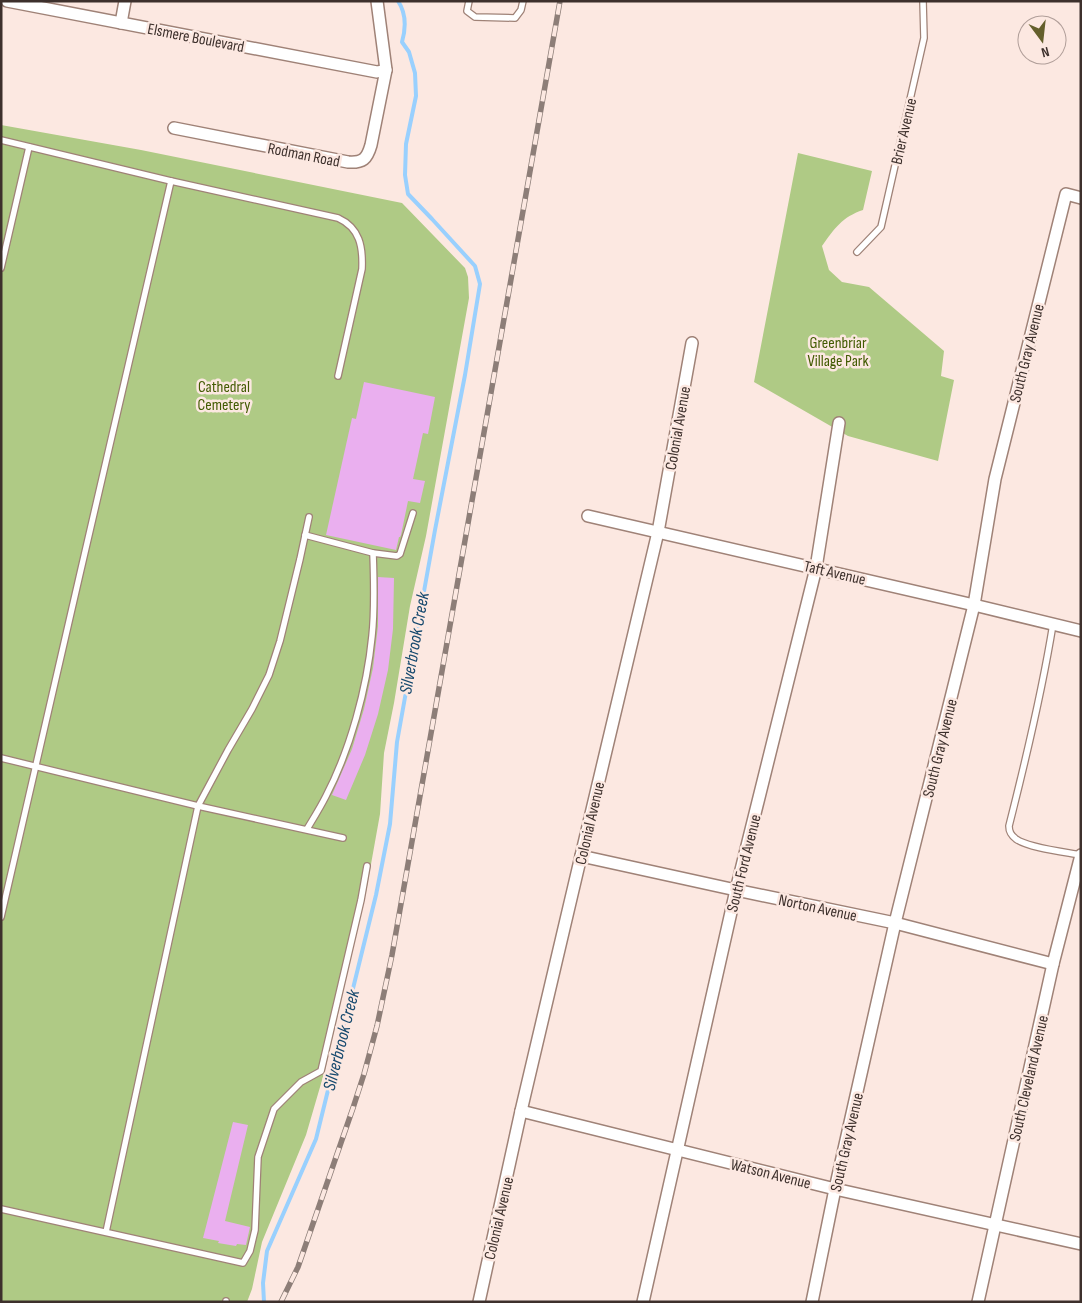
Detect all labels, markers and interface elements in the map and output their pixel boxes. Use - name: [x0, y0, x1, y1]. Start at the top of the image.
- north arrow: [1017, 15, 1067, 65]
- street label: Elsmere Boulevard: [146, 20, 246, 57]
- text: N: [1039, 43, 1051, 61]
- street label: Brier Avenue: [888, 96, 921, 166]
- street label: Rodman Road: [266, 139, 341, 172]
- street label: South Gray Avenue: [1006, 302, 1049, 405]
- park label: Greenbriar Village Park: [808, 334, 869, 371]
- park label: Cathedral Cemetery: [198, 378, 250, 415]
- street label: Colonial Avenue: [662, 385, 695, 472]
- street label: Taft Avenue: [802, 557, 867, 590]
- water label: Silverbrook Creek: [395, 589, 434, 696]
- street label: South Gray Avenue: [919, 697, 962, 800]
- street label: Colonial Avenue: [572, 780, 609, 867]
- street label: South Ford Avenue: [723, 813, 766, 914]
- street label: Norton Avenue: [777, 891, 859, 926]
- water label: Silverbrook Creek: [319, 986, 364, 1093]
- street label: South Cleveland Avenue: [1006, 1014, 1053, 1143]
- street label: South Gray Avenue: [827, 1091, 868, 1194]
- street label: Watson Avenue: [729, 1155, 813, 1194]
- street label: Colonial Avenue: [481, 1175, 518, 1262]

